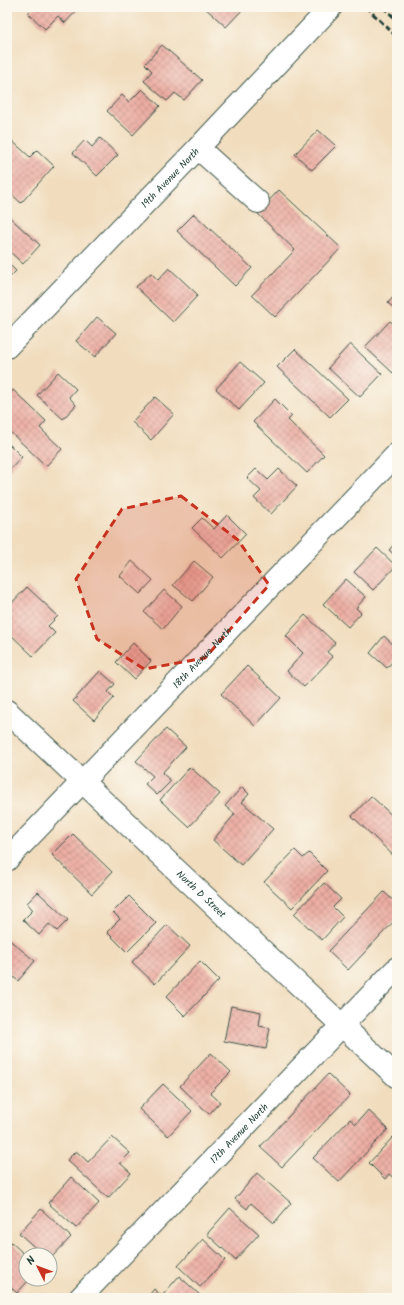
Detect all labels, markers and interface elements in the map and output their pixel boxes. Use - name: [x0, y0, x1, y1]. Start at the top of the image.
- street label: 19th Avenue North: [137, 144, 203, 212]
- street label: 18th Avenue North: [169, 624, 236, 692]
- street label: North D Street: [172, 867, 230, 922]
- street label: 17th Avenue North: [206, 1100, 272, 1167]
- north arrow: [18, 1247, 58, 1287]
- text: N: [22, 1252, 40, 1270]

